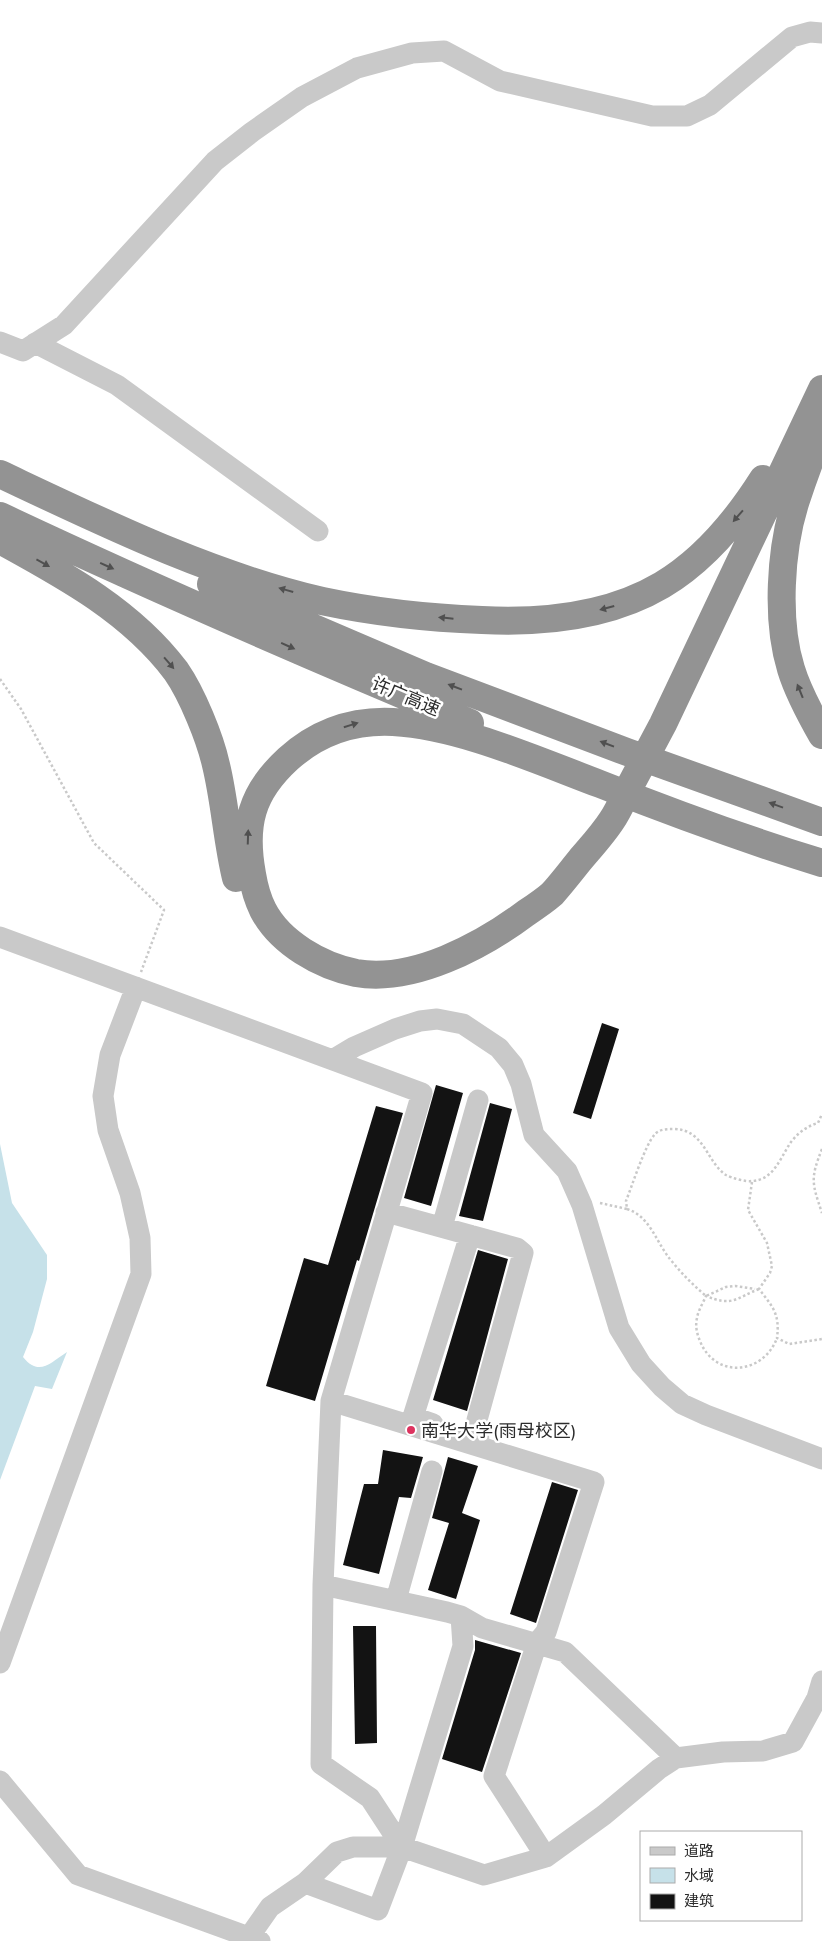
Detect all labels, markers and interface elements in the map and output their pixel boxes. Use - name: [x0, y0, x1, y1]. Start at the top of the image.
- one-way arrow: [732, 510, 744, 522]
- one-way arrow: [36, 559, 49, 568]
- one-way arrow: [100, 563, 114, 571]
- one-way arrow: [279, 586, 294, 594]
- one-way arrow: [600, 604, 615, 612]
- one-way arrow: [438, 614, 454, 622]
- one-way arrow: [281, 643, 295, 651]
- one-way arrow: [163, 657, 175, 669]
- street label: 许广高速: [368, 671, 444, 721]
- one-way arrow: [447, 683, 462, 691]
- one-way arrow: [796, 683, 804, 698]
- one-way arrow: [343, 720, 358, 728]
- one-way arrow: [599, 740, 614, 748]
- one-way arrow: [768, 801, 783, 809]
- one-way arrow: [245, 829, 253, 845]
- place label: 南华大学(雨母校区): [421, 1419, 576, 1442]
- marker: 南华大学(雨母校区): [405, 1424, 417, 1436]
- legend: [640, 1831, 802, 1921]
- text: 道路: [684, 1841, 714, 1860]
- text: 水域: [684, 1866, 714, 1885]
- text: 建筑: [684, 1891, 714, 1910]

